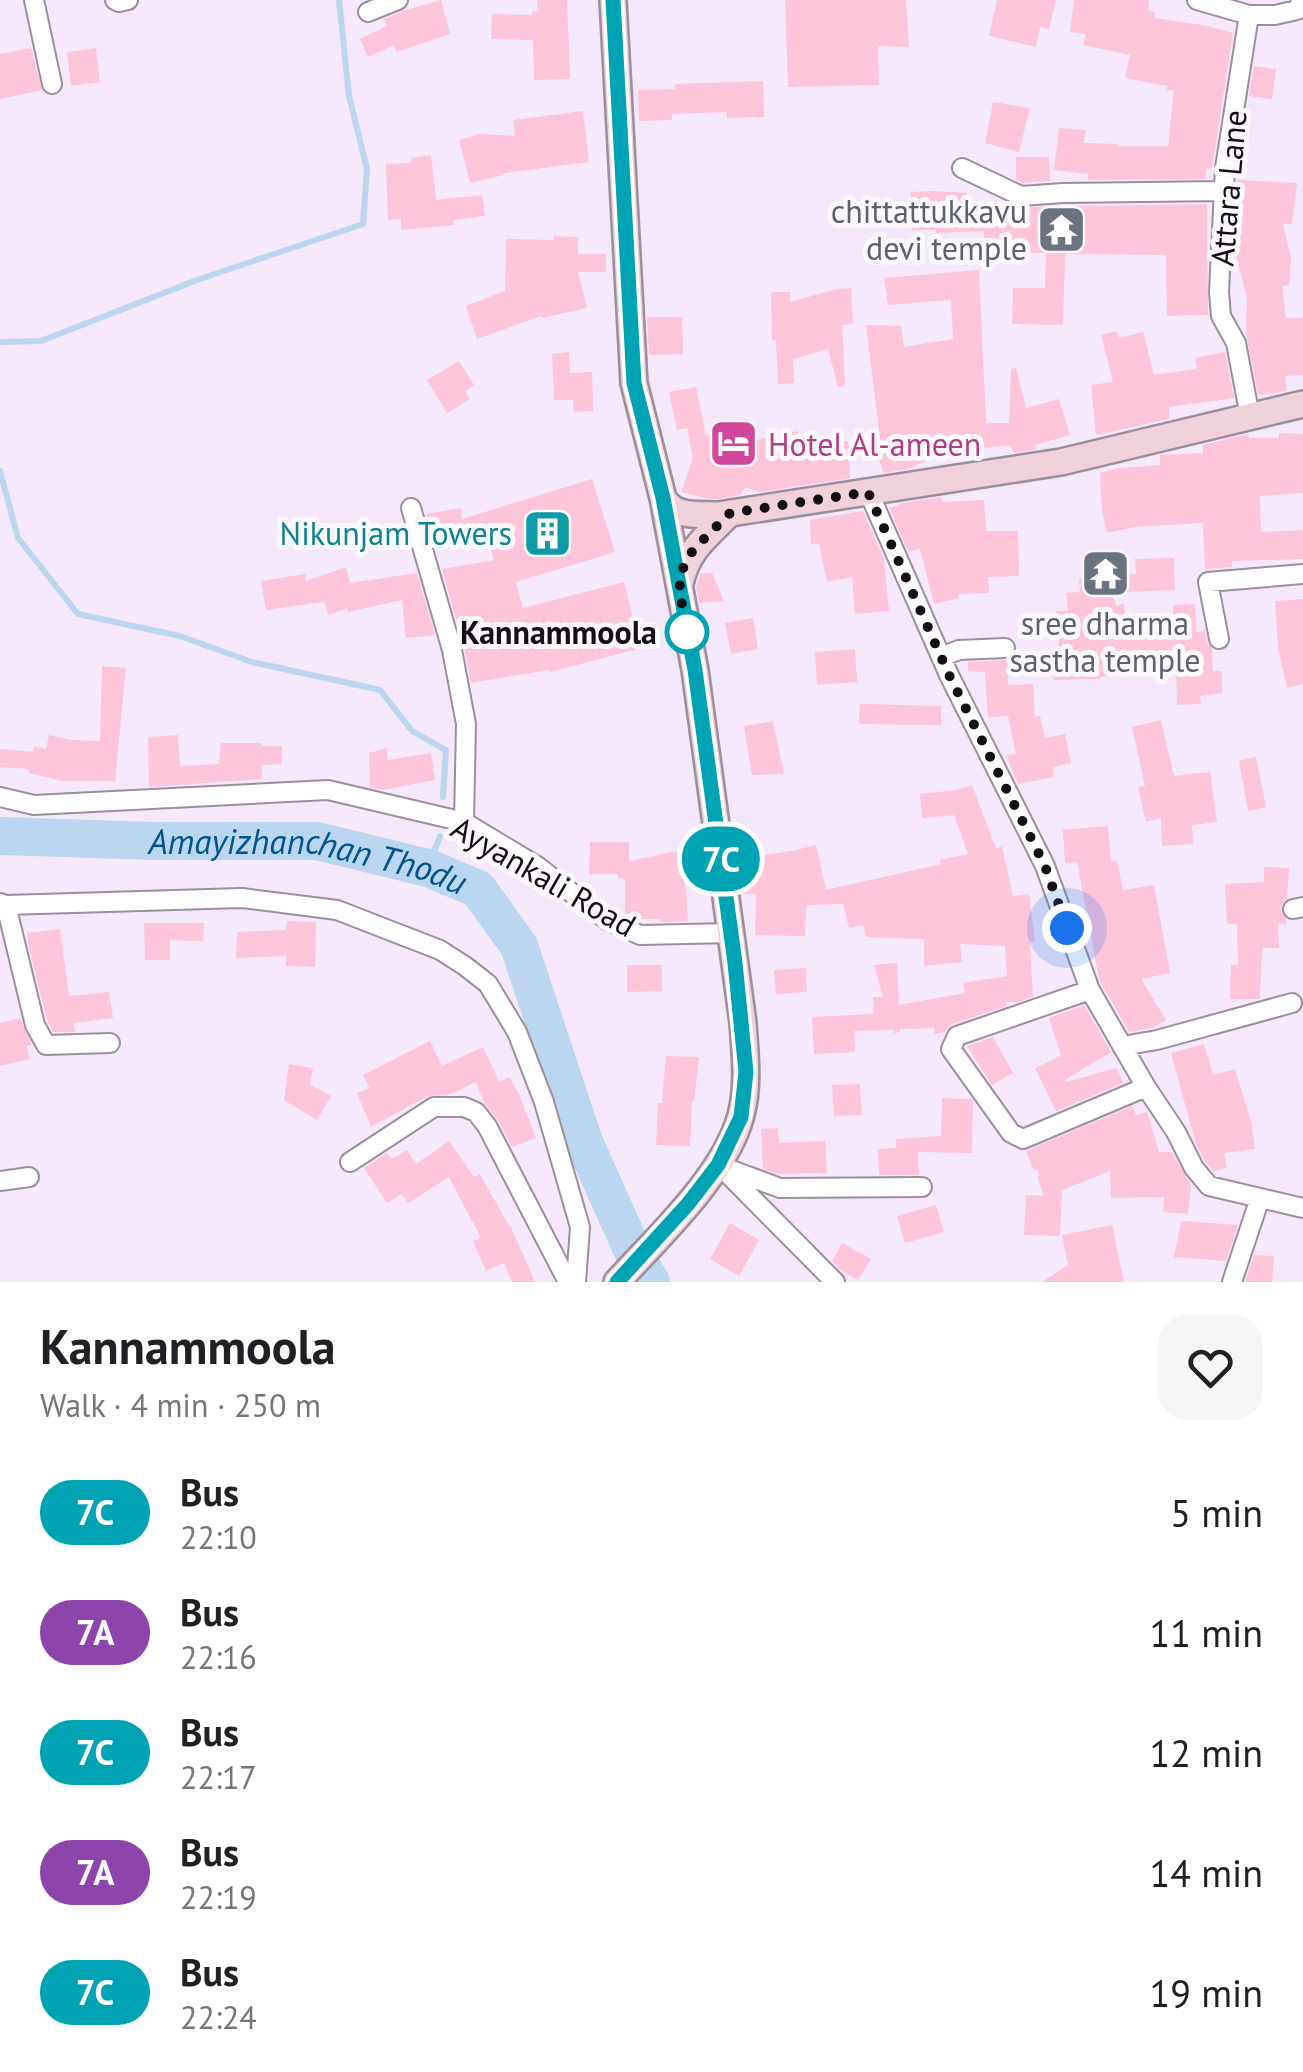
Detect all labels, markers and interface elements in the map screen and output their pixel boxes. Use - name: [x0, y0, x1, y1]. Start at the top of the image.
- street label: Attara Lane: [1200, 108, 1256, 268]
- place label: chittattukkavu devi temple: [831, 190, 1027, 269]
- temple icon: chittattukkavu devi temple: [1036, 203, 1088, 255]
- hotel icon: Hotel Al-ameen: [707, 418, 759, 470]
- place label: Hotel Al-ameen: [768, 423, 981, 465]
- building icon: Nikunjam Towers: [521, 507, 573, 559]
- place label: Nikunjam Towers: [280, 512, 512, 554]
- temple icon: sree dharma sastha temple: [1079, 547, 1131, 599]
- place label: sree dharma sastha temple: [1009, 602, 1201, 681]
- place label: Kannammoola: [460, 611, 657, 653]
- marker: Kannammoola: [666, 611, 708, 653]
- street label: Ayyankali Road: [444, 806, 644, 946]
- water label: Amayizhanchan Thodu: [146, 818, 474, 905]
- line badge: 7C: [676, 826, 766, 892]
- text: 7C: [702, 836, 740, 882]
- your location: [1042, 903, 1092, 953]
- text: Kannammoola: [40, 1315, 336, 1377]
- button: heart: [1158, 1315, 1263, 1420]
- text: Walk · 4 min · 250 m: [40, 1384, 321, 1426]
- text: Bus: [180, 1467, 239, 1516]
- text: 5 min: [1170, 1488, 1263, 1537]
- text: 7C: [76, 1489, 114, 1535]
- text: 22:10: [180, 1516, 257, 1558]
- text: Bus: [180, 1587, 239, 1636]
- text: 11 min: [1150, 1608, 1263, 1657]
- text: 7A: [76, 1609, 114, 1655]
- text: 22:16: [180, 1636, 257, 1678]
- text: Bus: [180, 1707, 239, 1756]
- text: 12 min: [1150, 1728, 1263, 1777]
- text: 7C: [76, 1729, 114, 1775]
- text: 22:17: [180, 1756, 257, 1798]
- text: Bus: [180, 1827, 239, 1876]
- text: 14 min: [1150, 1848, 1263, 1897]
- text: 7A: [76, 1849, 114, 1895]
- text: 22:19: [180, 1876, 257, 1918]
- text: Bus: [180, 1947, 239, 1996]
- text: 19 min: [1150, 1968, 1263, 2017]
- text: 7C: [76, 1969, 114, 2015]
- text: 22:24: [180, 1996, 257, 2038]

